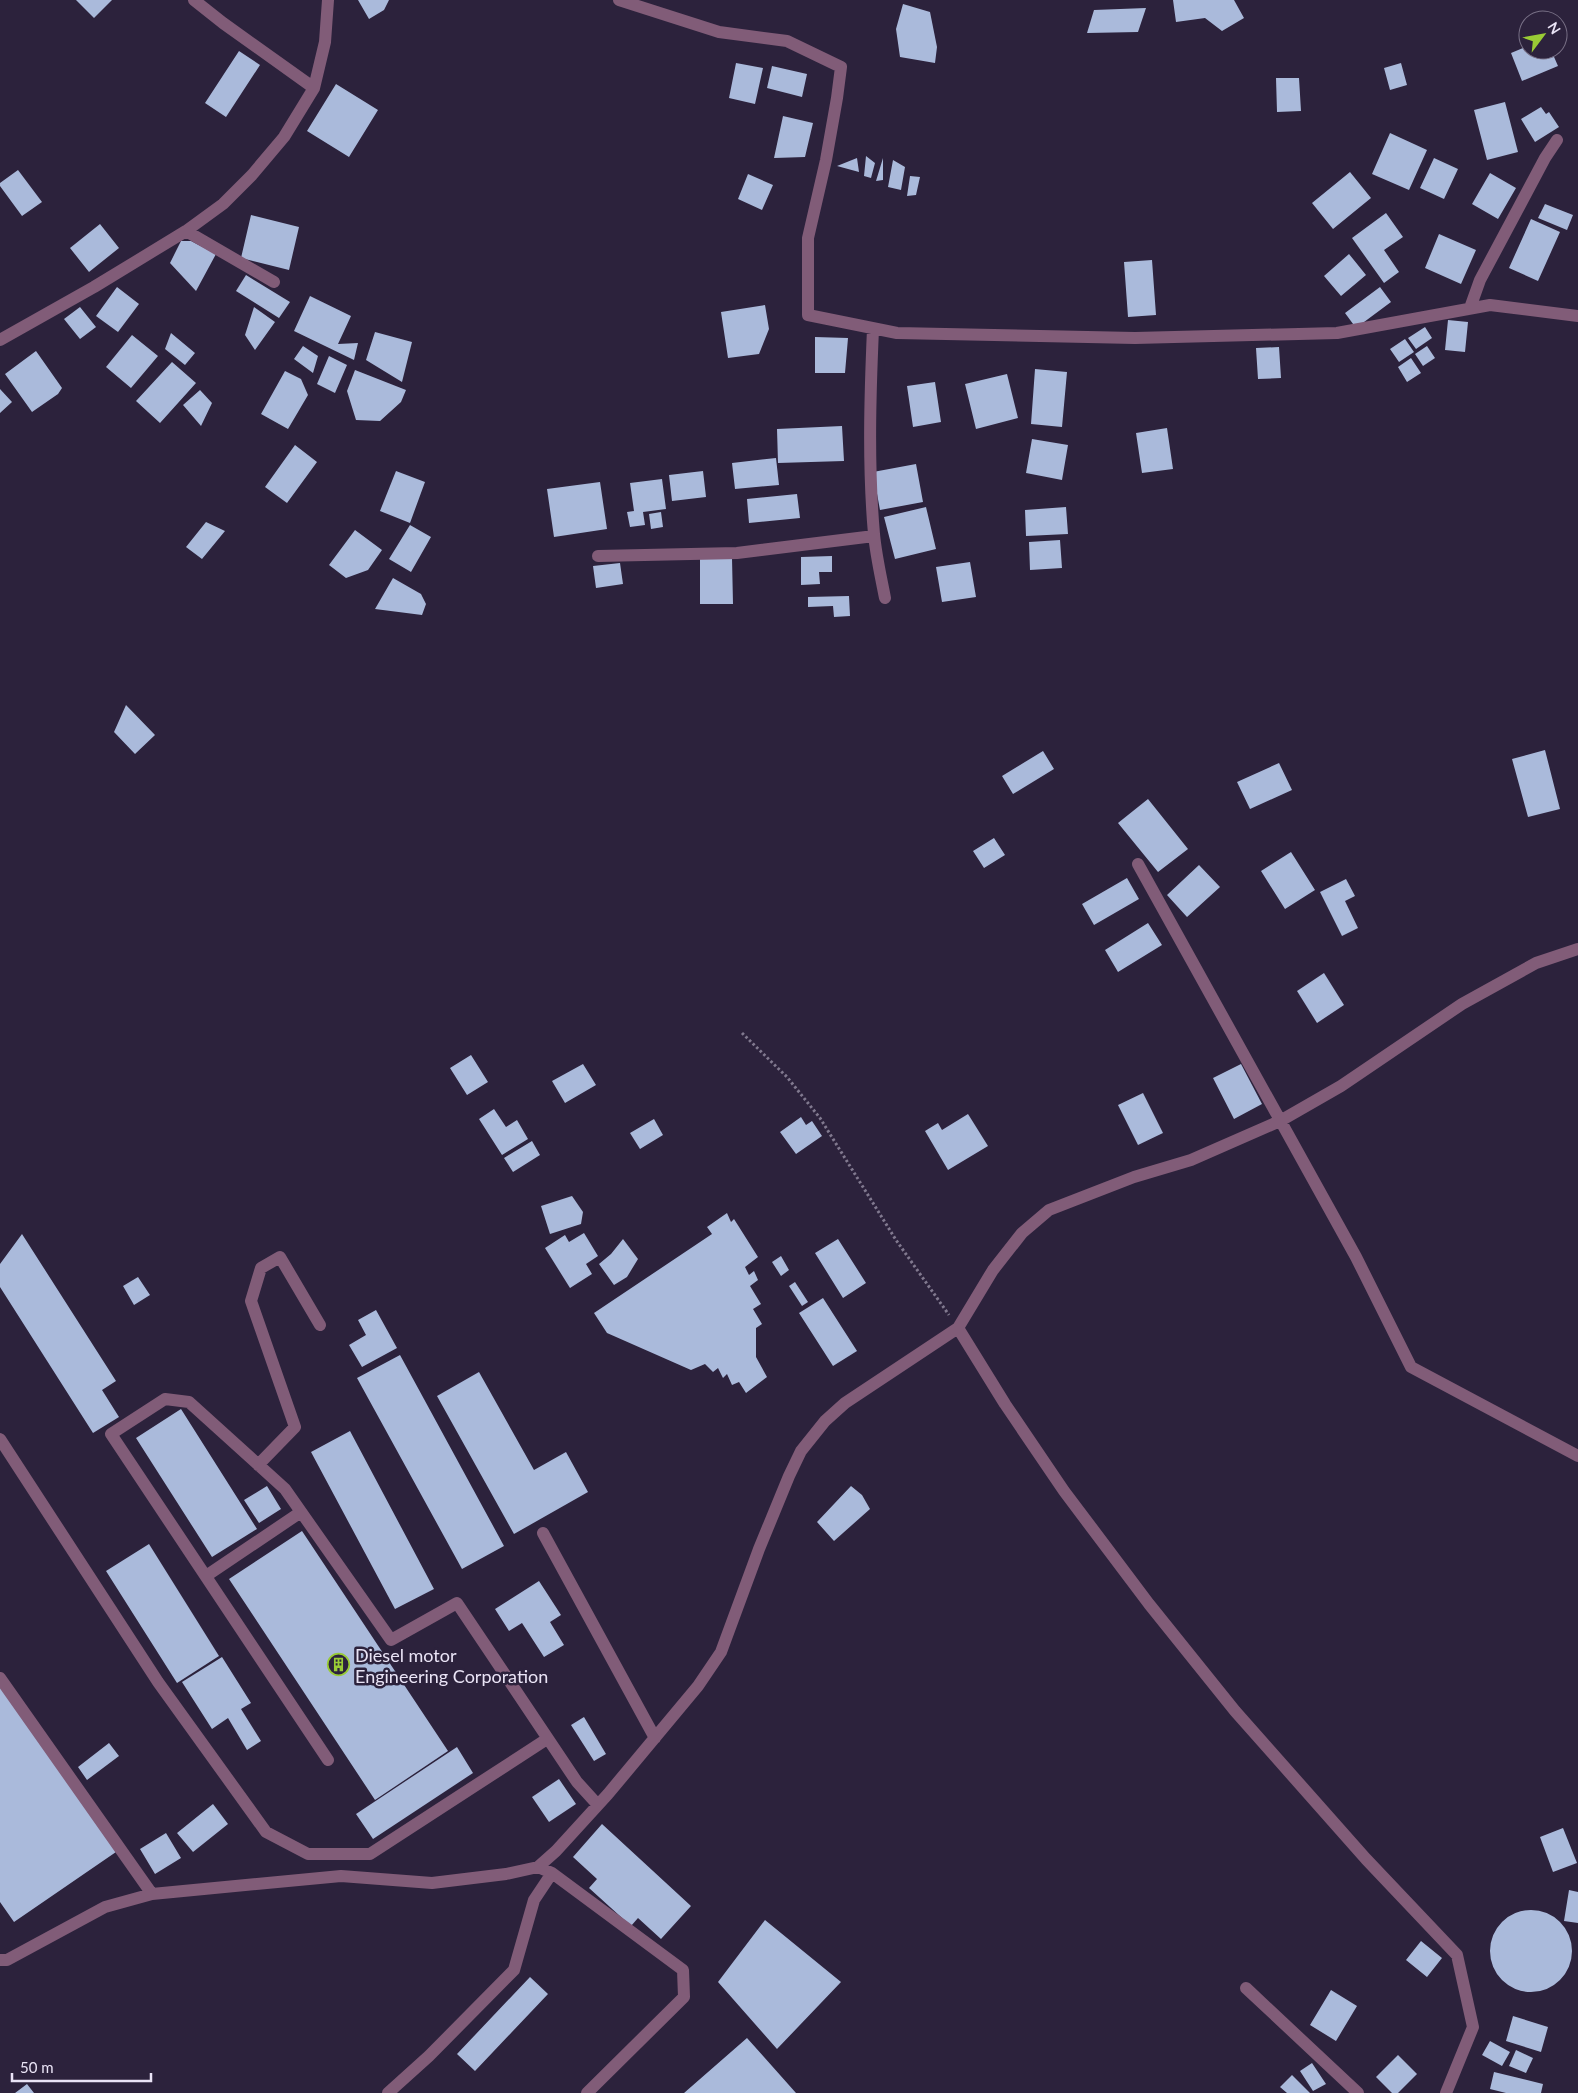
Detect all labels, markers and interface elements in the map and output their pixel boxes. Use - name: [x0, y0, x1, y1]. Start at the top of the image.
- north arrow: [1518, 10, 1568, 60]
- text: N: [1544, 19, 1565, 37]
- place label: Diesel motor Engineering Corporation: [355, 1644, 548, 1687]
- building icon: Diesel motor Engineering Corporation: [327, 1653, 351, 1677]
- scale bar: [12, 2050, 151, 2082]
- text: 50 m: [20, 2058, 54, 2076]

